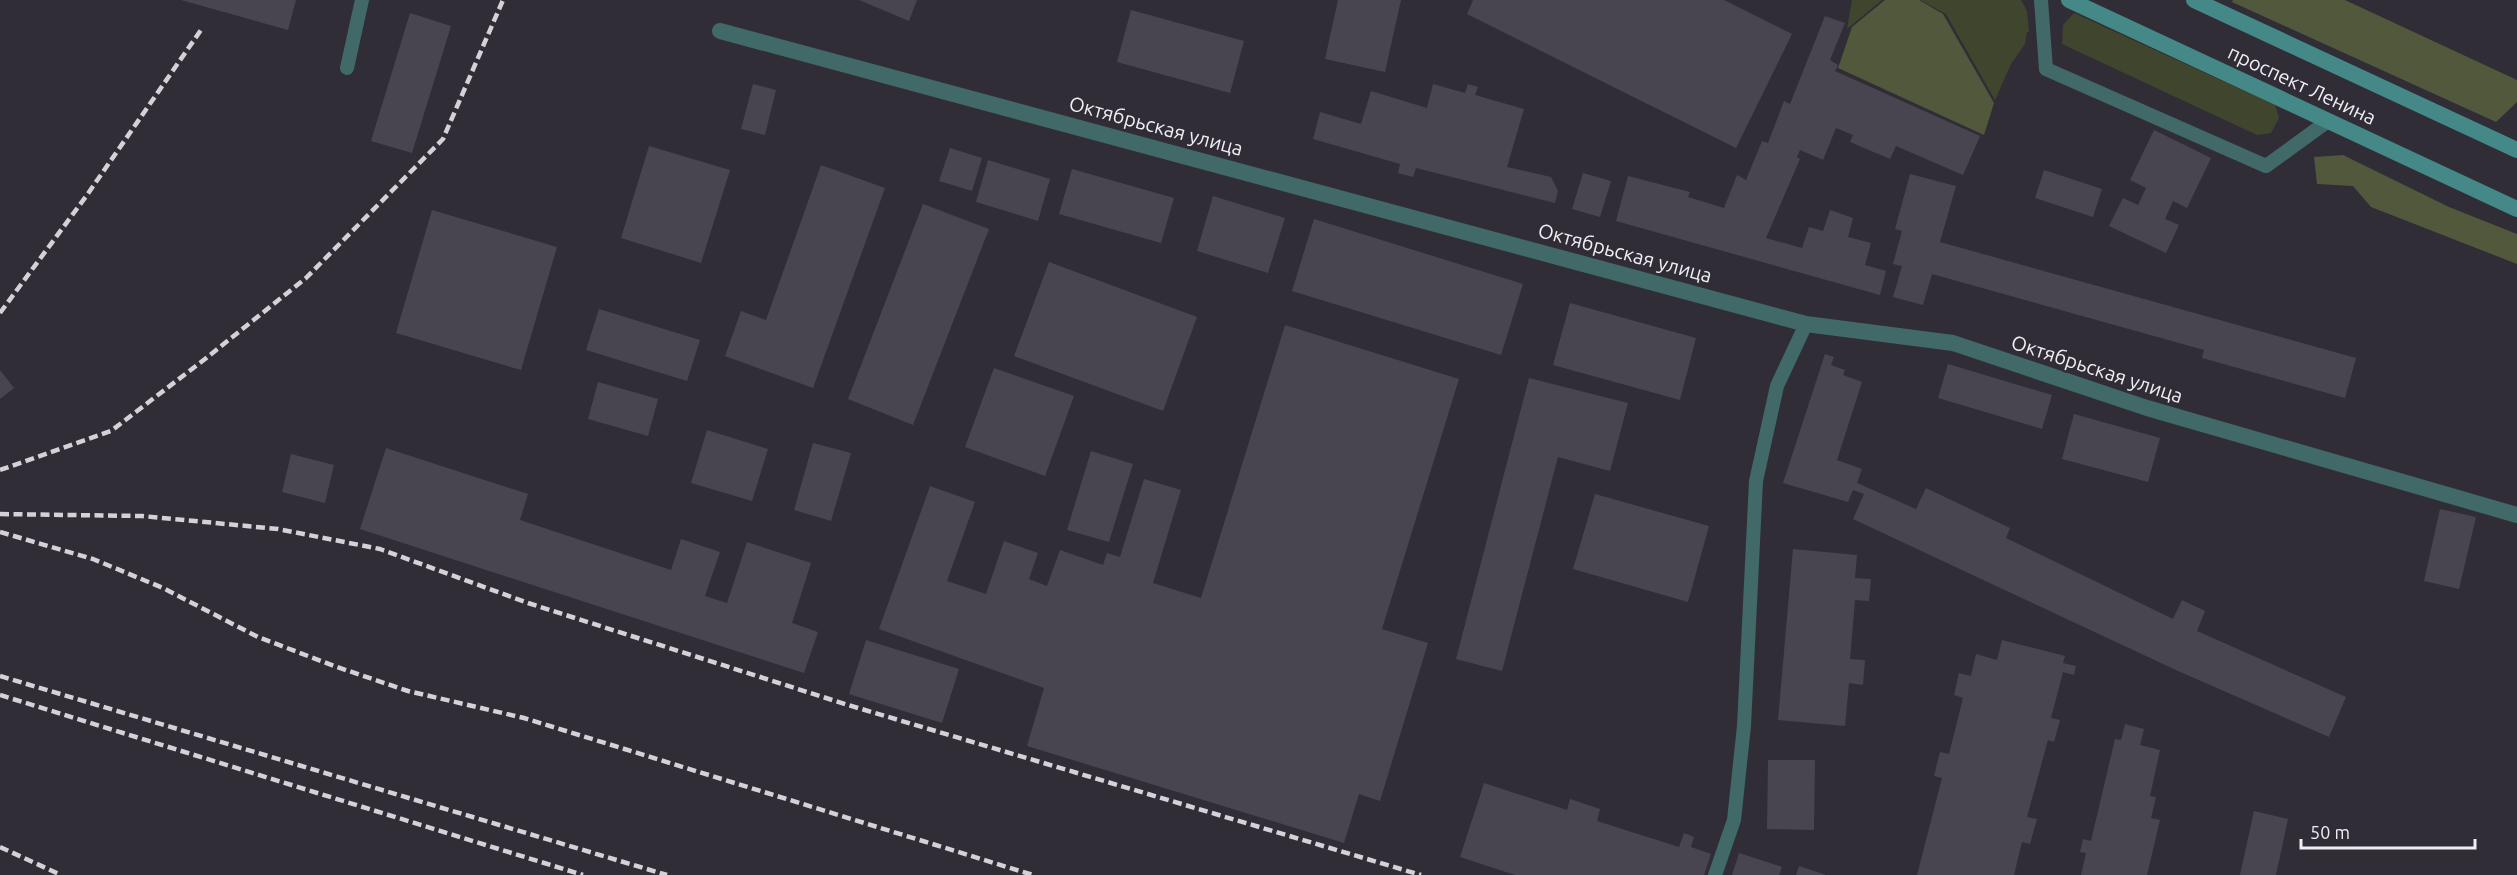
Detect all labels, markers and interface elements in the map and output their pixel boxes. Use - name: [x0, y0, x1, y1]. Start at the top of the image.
- street label: проспект Ленина: [2224, 40, 2380, 129]
- street label: Октябрьская улица: [1067, 91, 1246, 160]
- street label: Октябрьская улица: [1536, 218, 1715, 287]
- street label: Октябрьская улица: [2008, 330, 2186, 407]
- scale bar: [2301, 812, 2475, 850]
- text: 50 m: [2310, 822, 2350, 842]

